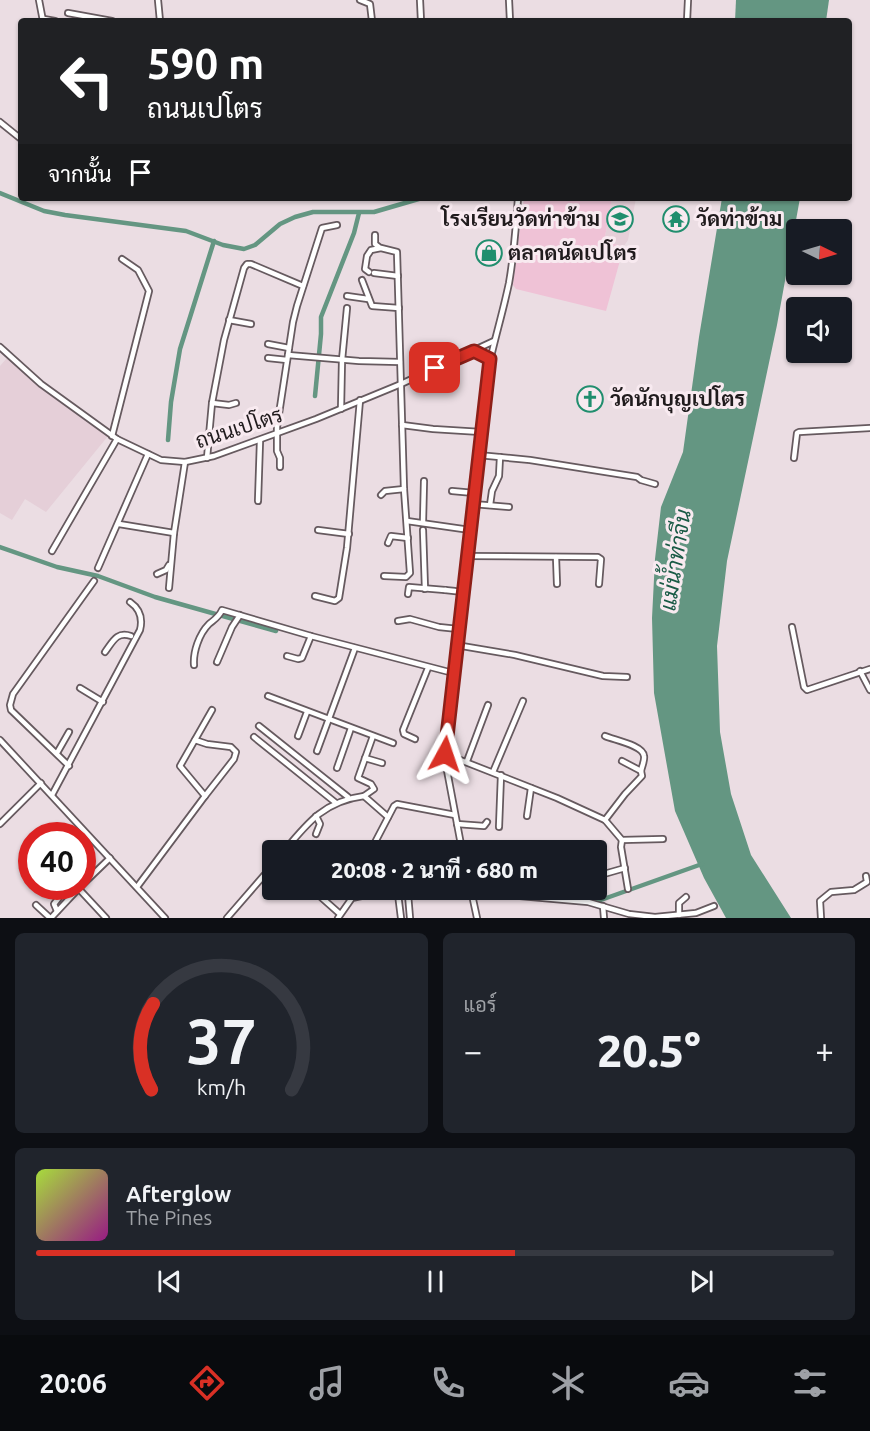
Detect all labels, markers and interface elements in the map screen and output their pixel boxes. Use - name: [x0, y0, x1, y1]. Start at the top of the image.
- text: 590 m: [147, 40, 264, 87]
- icon: left: [48, 42, 126, 120]
- text: ถนนเปโตร: [147, 93, 263, 123]
- icon: arrive: [124, 156, 157, 189]
- text: จากนั้น: [48, 161, 112, 186]
- school or university icon: โรงเรียนวัดท่าข้าม: [605, 204, 635, 234]
- temple icon: วัดท่าข้าม: [661, 204, 691, 234]
- place label: โรงเรียนวัดท่าข้าม: [439, 205, 600, 230]
- place label: วัดท่าข้าม: [696, 206, 782, 230]
- north arrow: [786, 219, 852, 285]
- map controls: [786, 219, 852, 363]
- shop icon: ตลาดนัดเปโตร: [474, 238, 504, 268]
- place label: ตลาดนัดเปโตร: [508, 239, 637, 264]
- button: sound: [786, 297, 852, 363]
- pin: [409, 342, 460, 393]
- icon: arrive: [418, 351, 451, 384]
- church icon: วัดนักบุญเปโตร: [575, 384, 605, 414]
- place label: วัดนักบุญเปโตร: [610, 385, 745, 414]
- street label: ถนนเปโตร: [192, 402, 285, 452]
- water label: แม่น้ำท่าจีน: [648, 507, 695, 612]
- position arrow: [413, 722, 477, 786]
- speed limit sign: 40: [18, 822, 96, 900]
- text: 20:08 · 2 นาที · 680 m: [331, 857, 538, 882]
- text: แอร์: [464, 993, 497, 1016]
- text: 37: [186, 1006, 256, 1076]
- text: 20.5°: [597, 1025, 701, 1076]
- text: −: [464, 1032, 482, 1069]
- text: +: [815, 1032, 834, 1069]
- text: km/h: [196, 1075, 246, 1099]
- text: Afterglow: [126, 1181, 231, 1206]
- text: The Pines: [126, 1206, 212, 1229]
- icon: previous: [153, 1265, 186, 1298]
- icon: pause: [419, 1265, 452, 1298]
- icon: next: [685, 1265, 718, 1298]
- icon: directions: [186, 1362, 228, 1404]
- icon: music: [306, 1362, 348, 1404]
- icon: phone: [427, 1362, 469, 1404]
- icon: climate: [547, 1362, 589, 1404]
- icon: car: [668, 1362, 710, 1404]
- icon: filters: [789, 1362, 831, 1404]
- text: 20:06: [39, 1368, 107, 1398]

